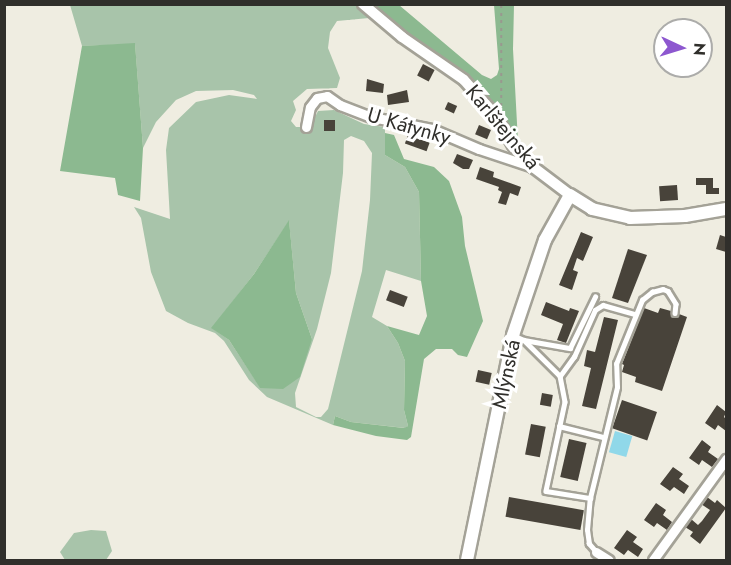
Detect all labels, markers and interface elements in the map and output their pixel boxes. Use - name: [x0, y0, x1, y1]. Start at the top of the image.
- north arrow: [653, 18, 713, 78]
- text: N: [688, 42, 711, 56]
- street label: Karlštejnská: [460, 80, 546, 174]
- street label: U Kátynky: [364, 102, 454, 150]
- street label: Mlýnská: [486, 337, 526, 411]

